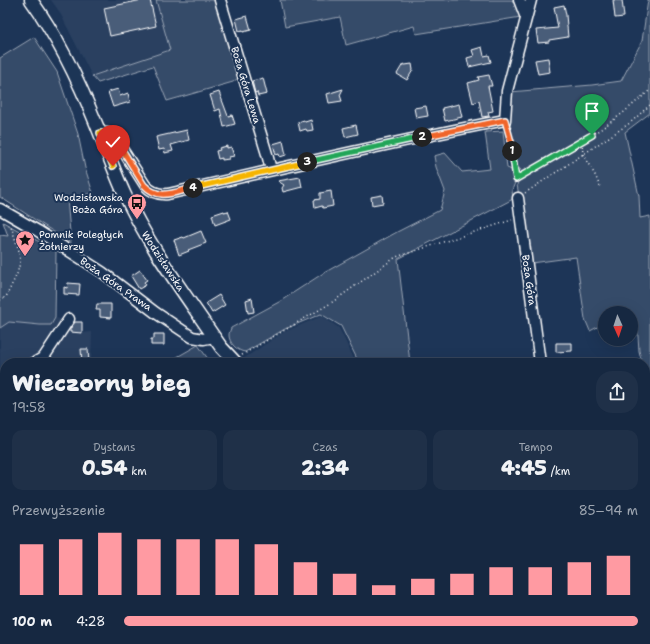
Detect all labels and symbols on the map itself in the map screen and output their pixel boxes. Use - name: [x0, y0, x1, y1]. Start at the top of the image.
- street label: Boża Góra Lewa: [228, 45, 264, 126]
- pin: [575, 94, 609, 135]
- pin: [96, 125, 130, 166]
- pin: 2: [412, 127, 432, 147]
- pin: 1: [502, 141, 522, 161]
- pin: 3: [297, 152, 317, 172]
- pin: 4: [183, 178, 203, 198]
- place label: Wodzisławska Boża Góra: [54, 191, 124, 216]
- bus stop icon: Wodzisławska Boża Góra: [126, 192, 148, 220]
- place label: Pomnik Poległych Żołnierzy: [39, 228, 123, 253]
- street label: Wodzisławska: [139, 228, 188, 294]
- place icon: Pomnik Poległych Żołnierzy: [14, 229, 36, 257]
- street label: Boża Góra Prawa: [78, 254, 155, 314]
- street label: Boża Góra: [519, 254, 539, 307]
- north arrow: [598, 306, 638, 346]

